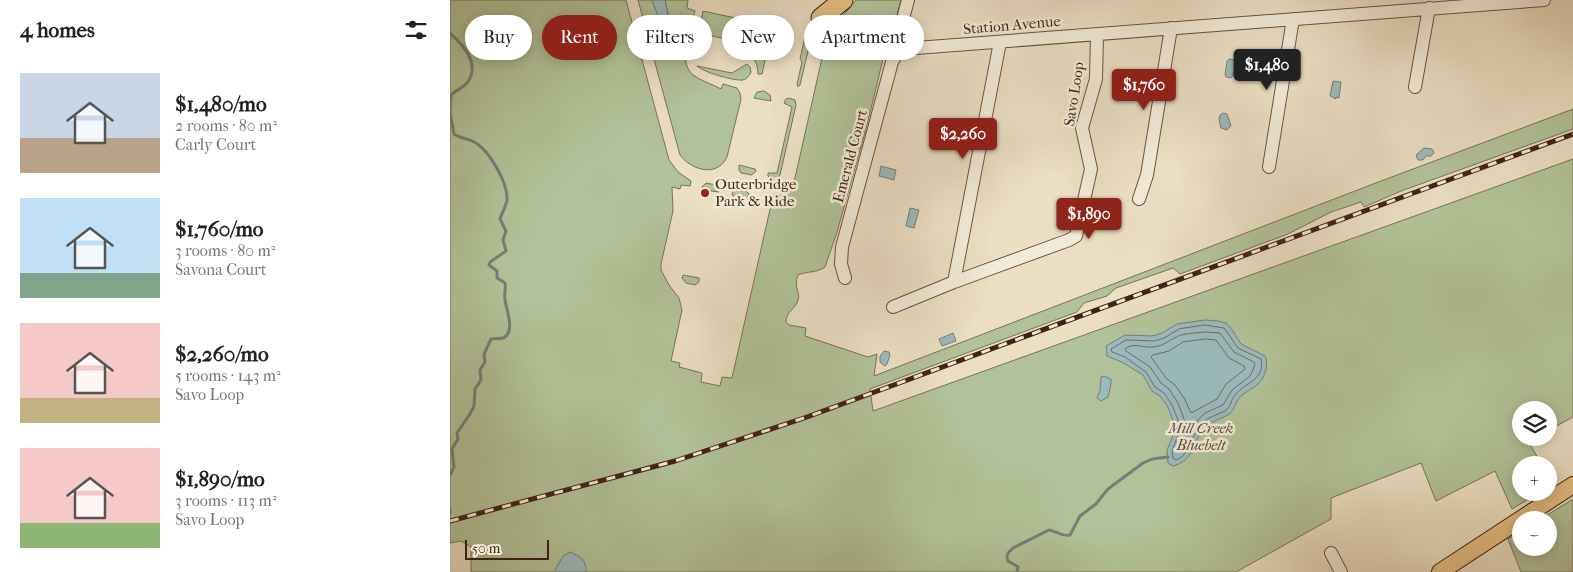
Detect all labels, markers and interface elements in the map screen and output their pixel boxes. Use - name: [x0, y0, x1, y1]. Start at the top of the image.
- street label: Station Avenue: [963, 12, 1062, 38]
- chip: Buy: [465, 15, 532, 60]
- chip: Rent: [542, 15, 617, 60]
- chip: Filters: [627, 15, 712, 60]
- chip: New: [722, 15, 794, 60]
- chip: Apartment: [804, 15, 924, 60]
- icon: filters: [402, 16, 430, 44]
- text: 4 homes: [20, 18, 95, 42]
- pin: $1,480: [1226, 48, 1308, 91]
- text: $1,480: [1245, 55, 1289, 74]
- street label: Savo Loop: [1060, 61, 1088, 127]
- pin: $1,760: [1103, 68, 1185, 111]
- text: $1,760: [1123, 75, 1165, 94]
- text: $1,480/mo: [175, 92, 267, 116]
- icon: home: [60, 93, 120, 153]
- street label: Emerald Court: [829, 107, 871, 205]
- text: 2 rooms · 80 m²: [175, 116, 277, 135]
- pin: $2,260: [922, 118, 1004, 160]
- text: $2,260: [940, 124, 986, 143]
- text: Carly Court: [175, 135, 256, 154]
- place label: Outerbridge Park & Ride: [715, 175, 797, 210]
- marker: Outerbridge Park & Ride: [699, 187, 711, 199]
- pin: $1,890: [1048, 198, 1130, 240]
- text: $1,890: [1067, 204, 1111, 223]
- text: $1,760/mo: [175, 217, 263, 241]
- icon: home: [60, 218, 120, 278]
- text: 3 rooms · 80 m²: [175, 241, 275, 260]
- text: Savona Court: [175, 260, 267, 279]
- text: $2,260/mo: [175, 342, 269, 366]
- icon: home: [60, 343, 120, 403]
- text: 5 rooms · 143 m²: [175, 366, 280, 385]
- text: Savo Loop: [175, 385, 244, 404]
- map controls: [1512, 401, 1557, 556]
- button: layers: [1512, 401, 1557, 446]
- park label: Mill Creek Bluebelt: [1168, 419, 1234, 454]
- button: +: [1512, 456, 1557, 501]
- text: $1,890/mo: [175, 467, 265, 491]
- icon: home: [60, 468, 120, 528]
- text: 3 rooms · 113 m²: [175, 491, 276, 510]
- text: Savo Loop: [175, 510, 244, 529]
- button: −: [1512, 511, 1557, 556]
- scale bar: [465, 537, 549, 560]
- text: 50 m: [472, 540, 500, 557]

